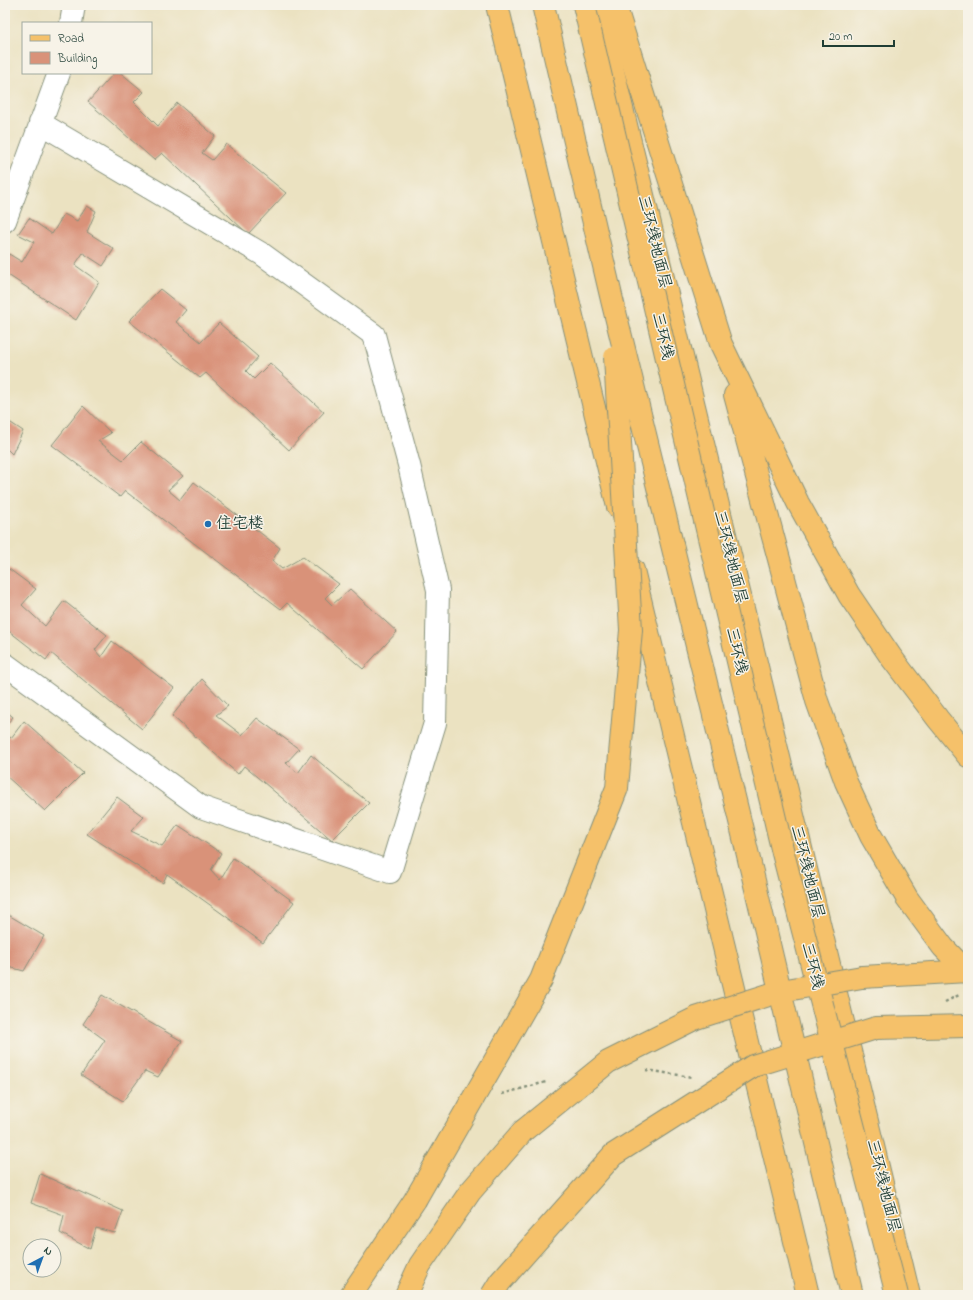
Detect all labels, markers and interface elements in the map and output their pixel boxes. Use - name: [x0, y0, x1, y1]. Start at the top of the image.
- legend: [22, 22, 152, 74]
- scale bar: [823, 22, 894, 48]
- text: 20 m: [829, 28, 852, 46]
- text: Road: [58, 30, 84, 48]
- text: Building: [57, 50, 97, 69]
- street label: 三环线地面层: [631, 193, 677, 291]
- street label: 三环线: [645, 310, 679, 362]
- street label: 三环线地面层: [707, 508, 753, 606]
- place label: 住宅楼: [216, 512, 264, 536]
- marker: 住宅楼: [203, 519, 213, 529]
- street label: 三环线: [719, 625, 753, 677]
- street label: 三环线地面层: [784, 823, 830, 921]
- street label: 三环线: [795, 940, 829, 992]
- street label: 三环线地面层: [860, 1137, 906, 1235]
- north arrow: [22, 1238, 62, 1278]
- text: N: [40, 1243, 56, 1260]

